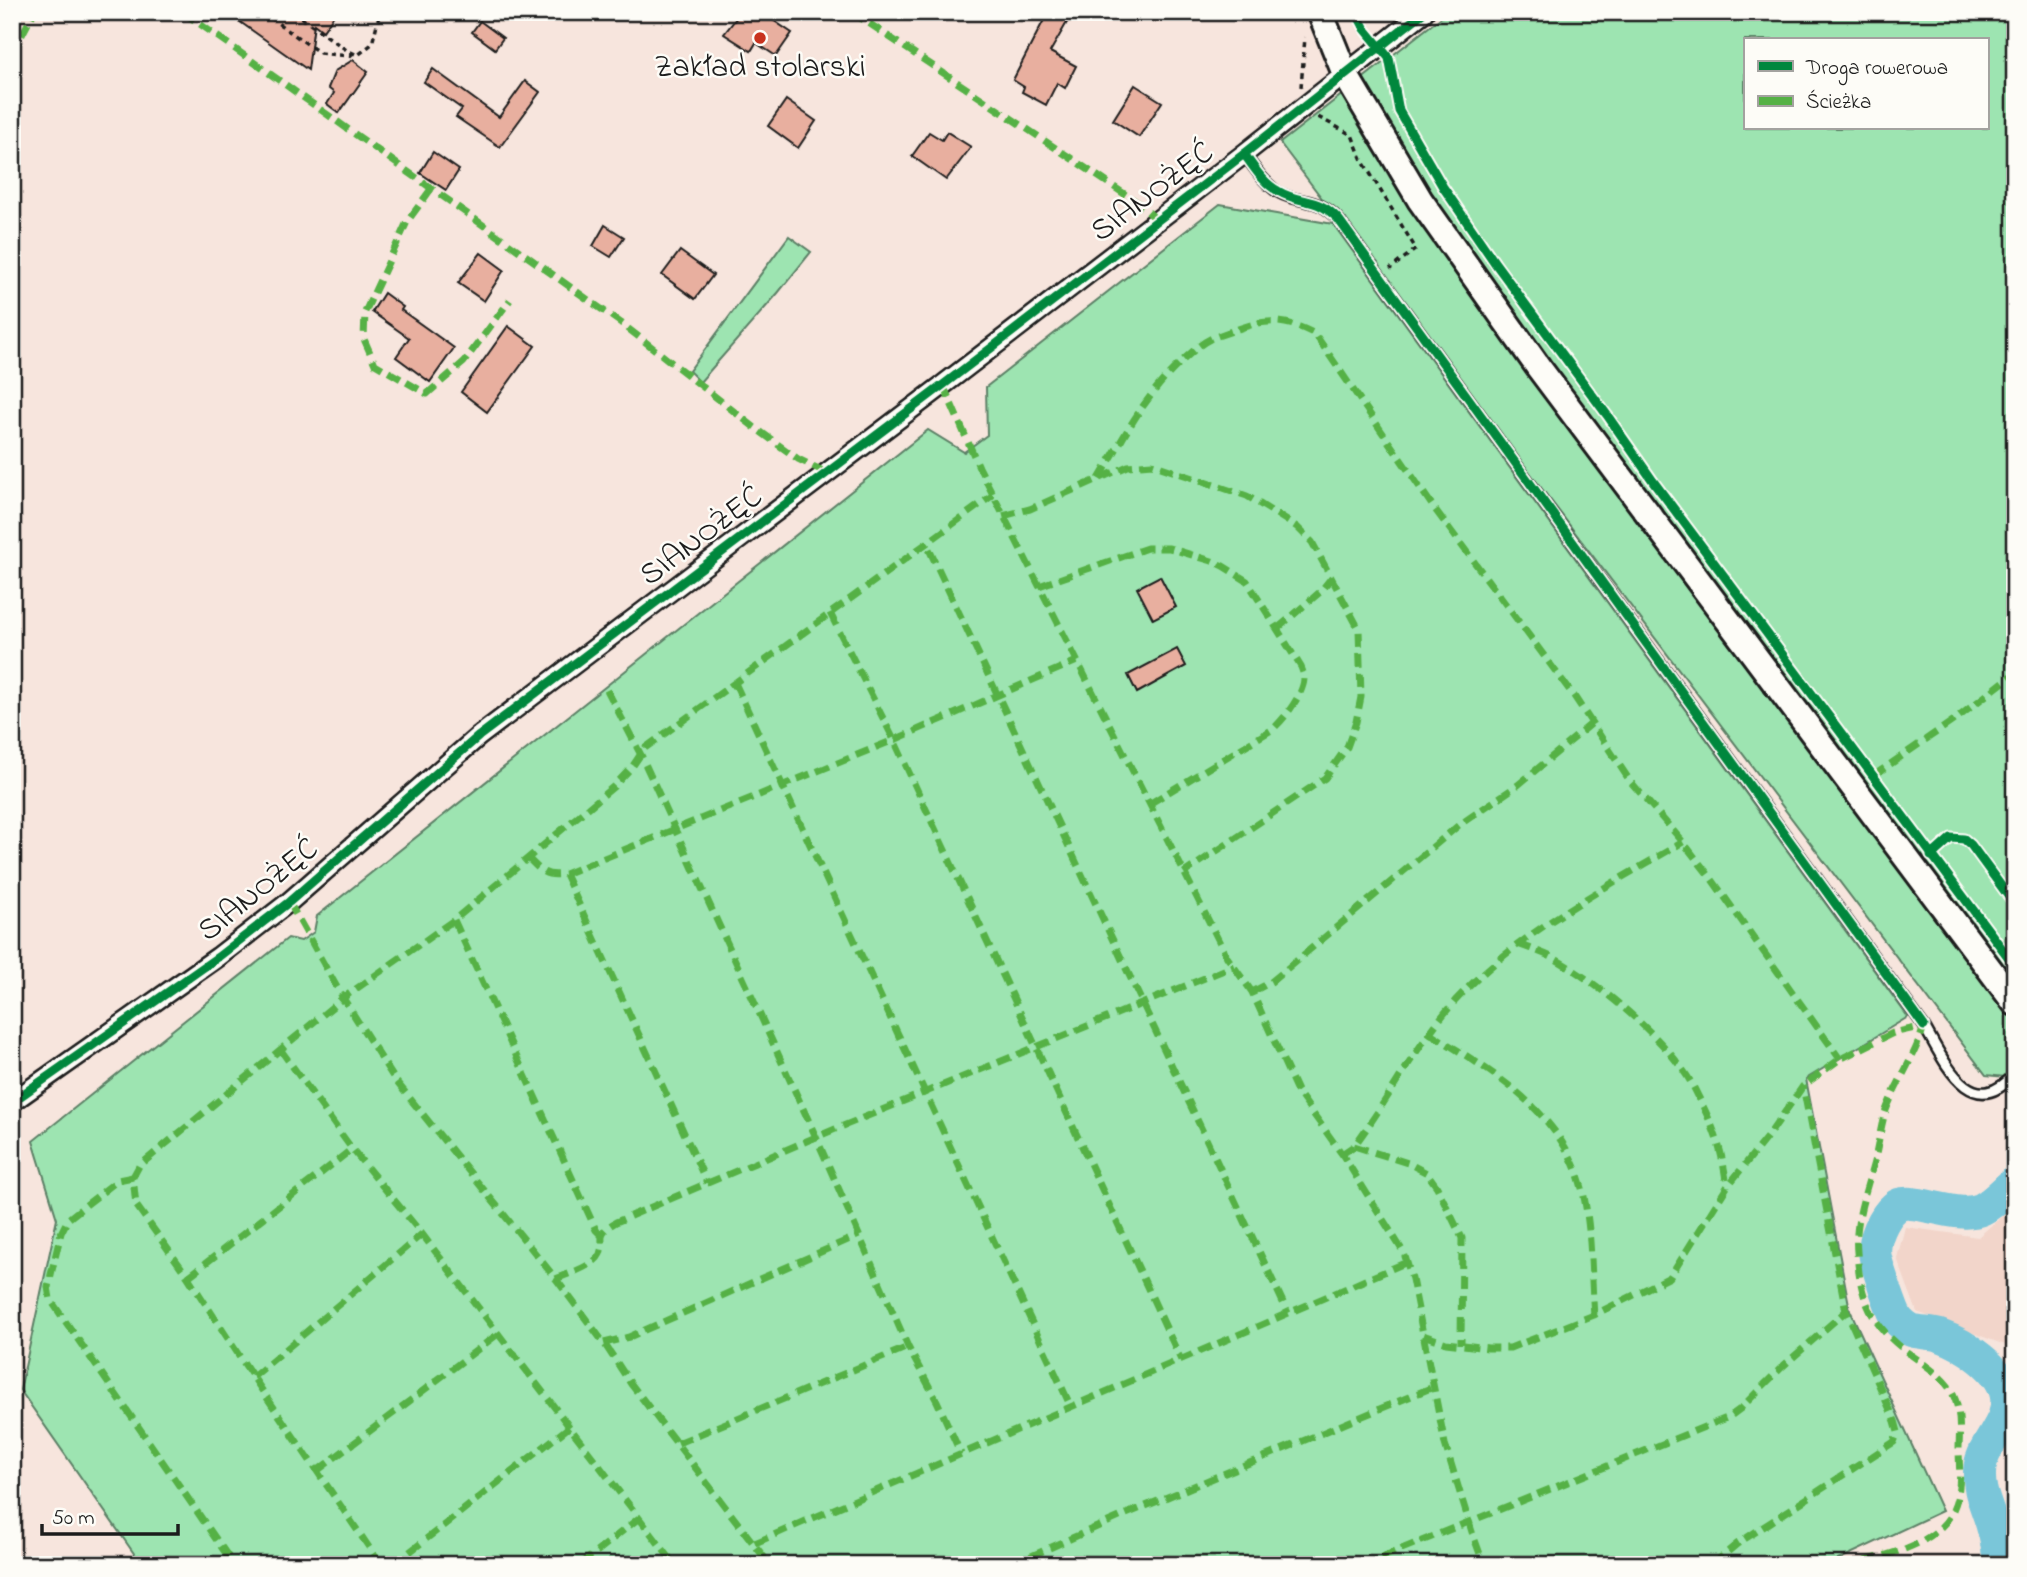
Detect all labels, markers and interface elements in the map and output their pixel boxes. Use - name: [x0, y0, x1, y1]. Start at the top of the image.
- marker: Zakład stolarski: [752, 30, 768, 46]
- legend: [1744, 38, 1988, 130]
- place label: Zakład stolarski: [654, 45, 866, 92]
- text: Droga rowerowa: [1805, 54, 1948, 86]
- text: Ścieżka: [1806, 88, 1871, 118]
- street label: SIANOŻĘĆ: [1081, 131, 1225, 255]
- street label: SIANOŻĘĆ: [630, 475, 774, 599]
- street label: SIANOŻĘĆ: [188, 827, 330, 955]
- scale bar: [42, 1493, 178, 1537]
- text: 50 m: [52, 1504, 95, 1534]

